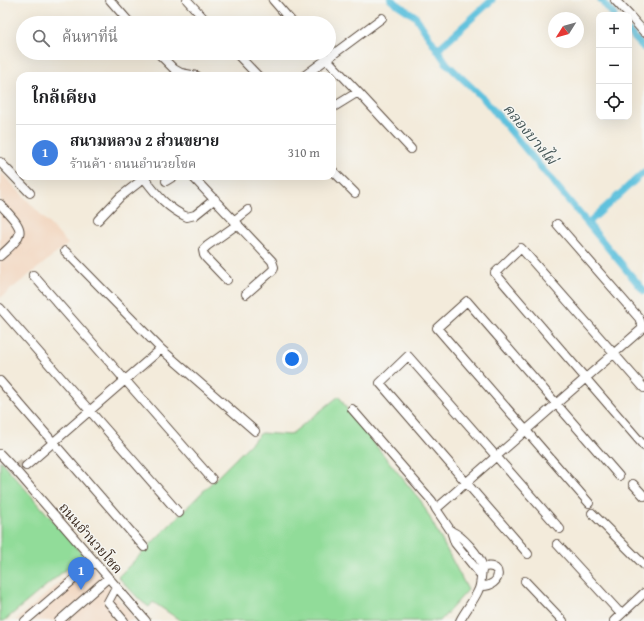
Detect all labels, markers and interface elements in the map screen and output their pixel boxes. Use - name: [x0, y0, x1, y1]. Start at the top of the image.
- north arrow: [548, 12, 584, 48]
- map controls: [596, 12, 632, 120]
- button: +: [596, 12, 632, 48]
- search box: [16, 16, 336, 60]
- text: ค้นหาที่นี่: [62, 26, 118, 47]
- icon: search: [30, 27, 52, 49]
- button: −: [596, 48, 632, 84]
- text: ใกล้เคียง: [32, 84, 97, 109]
- button: locate: [596, 84, 632, 120]
- water label: คลองบางไผ่: [499, 99, 563, 170]
- text: สนามหลวง 2 ส่วนขยาย: [70, 130, 219, 151]
- text: 1: [42, 143, 48, 162]
- text: 310 m: [288, 143, 320, 162]
- text: ร้านค้า · ถนนอำนวยโชค: [70, 154, 196, 173]
- your location: [282, 349, 302, 369]
- street label: ถนนอำนวยโชค: [54, 498, 128, 578]
- pin: 1: [68, 557, 94, 590]

